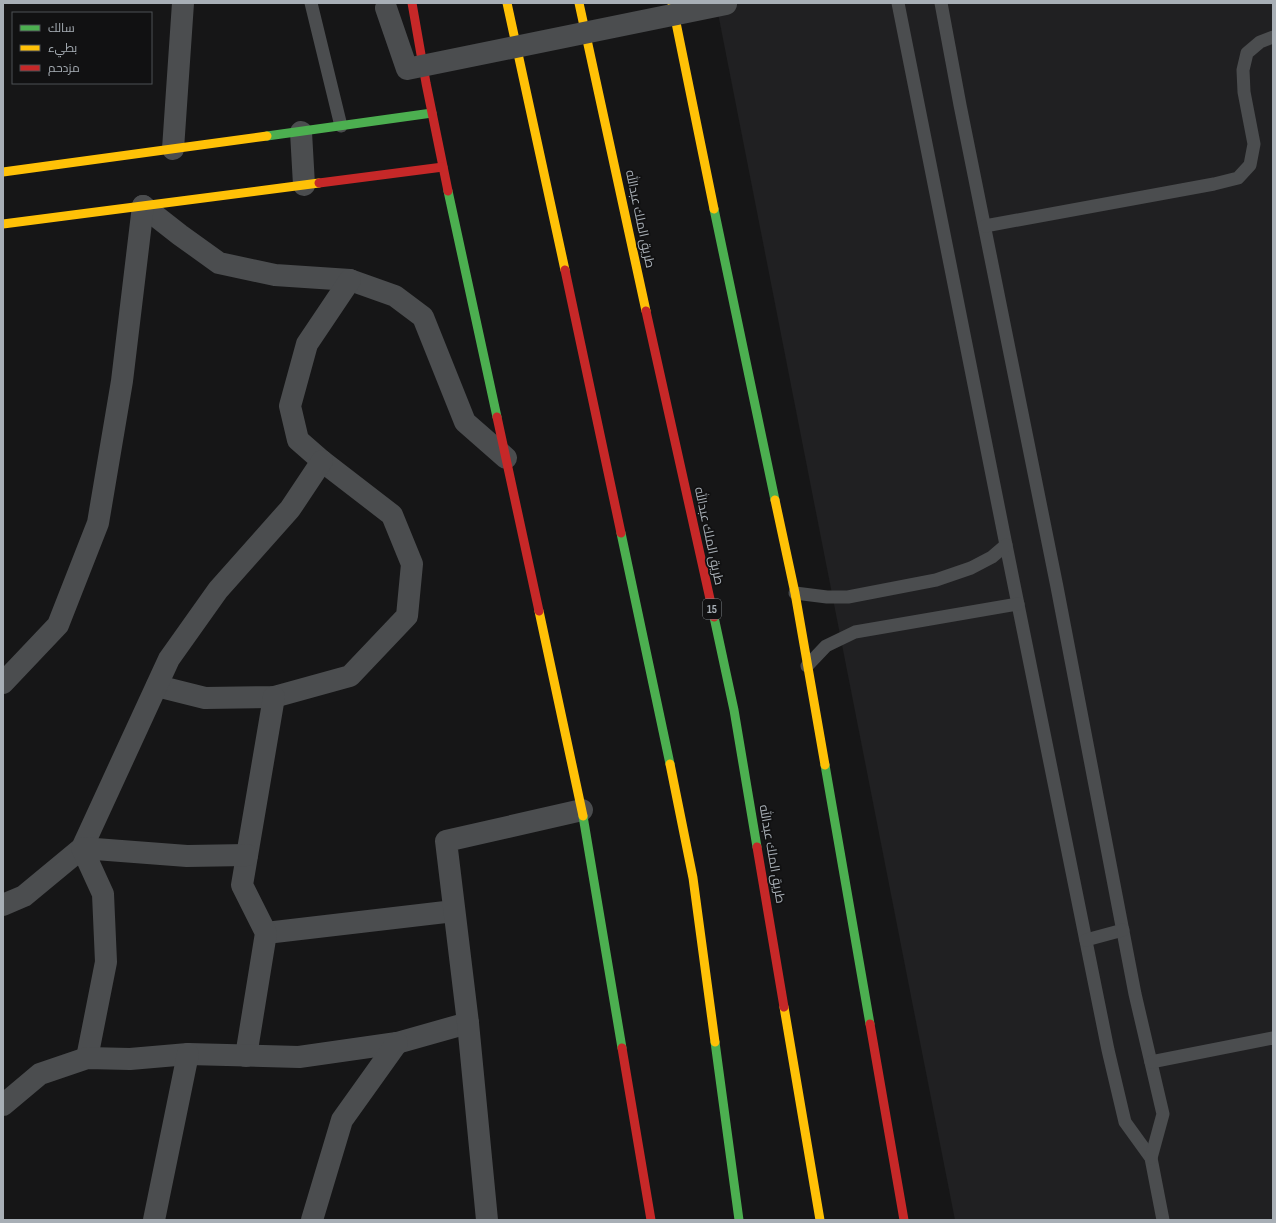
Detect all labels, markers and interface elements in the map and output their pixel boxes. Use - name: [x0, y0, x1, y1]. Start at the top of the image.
- legend: [12, 12, 152, 84]
- text: سالك: [48, 21, 75, 36]
- text: بطيء: [48, 41, 77, 58]
- text: مزدحم: [48, 61, 80, 76]
- street label: طريق الملك عبدالله: [622, 168, 659, 270]
- street label: طريق الملك عبدالله: [691, 485, 728, 587]
- road number: 15: [703, 599, 721, 619]
- street label: طريق الملك عبدالله: [755, 803, 790, 905]

